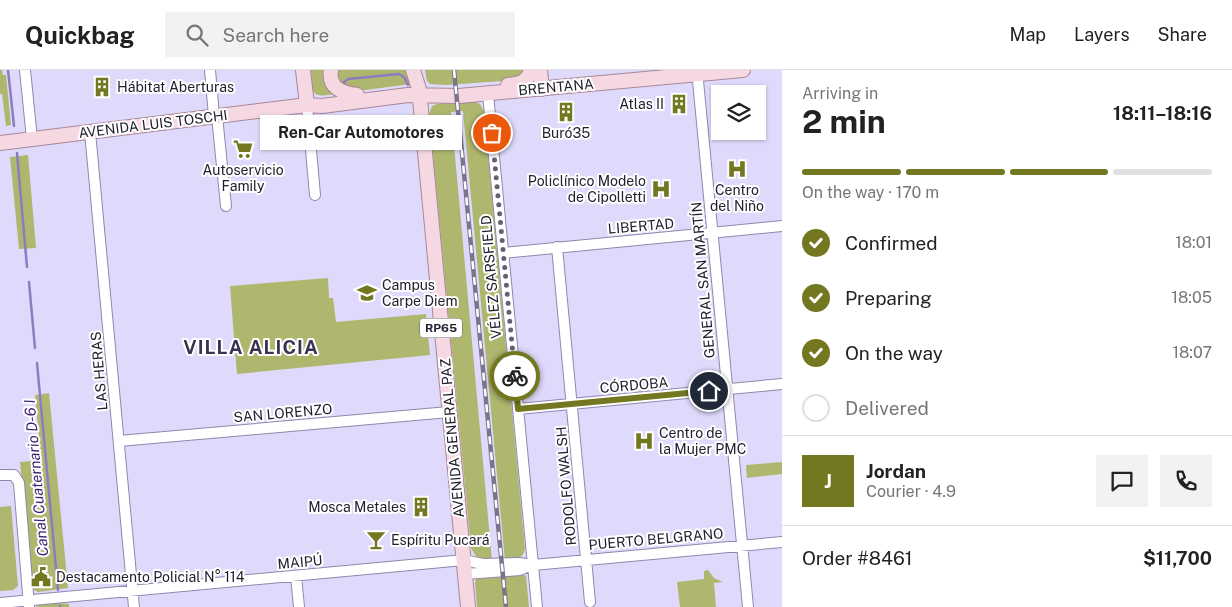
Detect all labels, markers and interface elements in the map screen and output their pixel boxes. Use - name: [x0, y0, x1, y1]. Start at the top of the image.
- search box: [165, 12, 515, 57]
- text: Quickbag: [25, 21, 135, 49]
- icon: search: [183, 21, 211, 49]
- text: Search here: [223, 24, 329, 46]
- text: Map: [1010, 24, 1046, 45]
- text: Layers: [1074, 24, 1130, 45]
- text: Share: [1158, 24, 1207, 45]
- building icon: Hábitat Aberturas: [91, 76, 113, 98]
- street label: BRENTANA: [518, 76, 595, 98]
- place label: Hábitat Aberturas: [117, 79, 234, 95]
- text: Arriving in: [802, 84, 878, 103]
- map controls: [711, 85, 766, 140]
- button: layers: [711, 85, 766, 140]
- building icon: Atlas II: [668, 93, 690, 115]
- place label: Atlas II: [619, 96, 664, 112]
- building icon: Buró35: [555, 101, 577, 123]
- text: 18:11–18:16: [1113, 102, 1212, 124]
- text: 2 min: [802, 103, 886, 140]
- street label: AVENIDA LUIS TOSCHI: [78, 107, 228, 141]
- pin: [471, 112, 513, 154]
- callout: Ren-Car Automotores: [260, 116, 462, 150]
- icon: bag: [478, 119, 506, 147]
- text: Ren-Car Automotores: [278, 123, 444, 142]
- place label: Buró35: [542, 125, 590, 141]
- supermarket icon: Autoservicio Family: [232, 138, 254, 160]
- hospital icon: Centro del Niño: [726, 158, 748, 180]
- place label: Autoservicio Family: [202, 162, 284, 194]
- place label: Policlínico Modelo de Cipolletti: [528, 173, 646, 205]
- hospital icon: Policlínico Modelo de Cipolletti: [650, 178, 672, 200]
- place label: Centro del Niño: [710, 182, 764, 214]
- text: On the way · 170 m: [802, 183, 939, 202]
- street label: GENERAL SAN MARTÍN: [687, 201, 718, 359]
- street label: VÉLEZ SARSFIELD: [477, 215, 504, 339]
- street label: LIBERTAD: [607, 215, 675, 237]
- icon: check: [802, 229, 830, 257]
- text: Confirmed: [845, 232, 938, 254]
- text: 18:01: [1175, 233, 1212, 252]
- place label: Campus Carpe Diem: [382, 277, 458, 309]
- school or university icon: Campus Carpe Diem: [356, 282, 378, 304]
- icon: check: [802, 284, 830, 312]
- text: Preparing: [845, 287, 932, 309]
- text: 18:05: [1171, 288, 1212, 307]
- road number: RP65: [420, 318, 462, 338]
- street label: LAS HERAS: [88, 331, 110, 411]
- district label: VILLA ALICIA: [183, 336, 319, 358]
- icon: check: [802, 339, 830, 367]
- text: On the way: [845, 342, 943, 364]
- text: 18:07: [1172, 343, 1212, 362]
- courier: [490, 351, 540, 401]
- street label: AVENIDA GENERAL PAZ: [437, 357, 467, 518]
- icon: bike: [501, 362, 529, 390]
- pin: [688, 370, 730, 412]
- street label: CÓRDOBA: [599, 372, 669, 396]
- icon: home: [695, 377, 723, 405]
- text: Delivered: [845, 397, 929, 419]
- water label: Canal Cuaternario D-6 I: [21, 399, 51, 557]
- street label: SAN LORENZO: [233, 401, 333, 425]
- place label: Centro de la Mujer PMC: [659, 425, 746, 457]
- street label: RODOLFO WALSH: [553, 426, 579, 546]
- hospital icon: Centro de la Mujer PMC: [633, 430, 655, 452]
- button: chat: [1096, 455, 1148, 507]
- button: phone: [1160, 455, 1212, 507]
- text: Jordan: [866, 460, 926, 482]
- text: J: [824, 470, 832, 492]
- text: Courier · 4.9: [866, 482, 956, 501]
- building icon: Mosca Metales: [410, 496, 432, 518]
- place label: Mosca Metales: [308, 499, 406, 515]
- street label: PUERTO BELGRANO: [588, 525, 724, 553]
- bar icon: Espíritu Pucará: [365, 529, 387, 551]
- place label: Espíritu Pucará: [391, 532, 490, 548]
- text: Order #8461: [802, 547, 912, 569]
- text: $11,700: [1143, 547, 1212, 569]
- street label: MAIPÚ: [277, 550, 323, 572]
- public building icon: Destacamento Policial N° 114: [30, 566, 52, 588]
- place label: Destacamento Policial N° 114: [56, 569, 245, 585]

